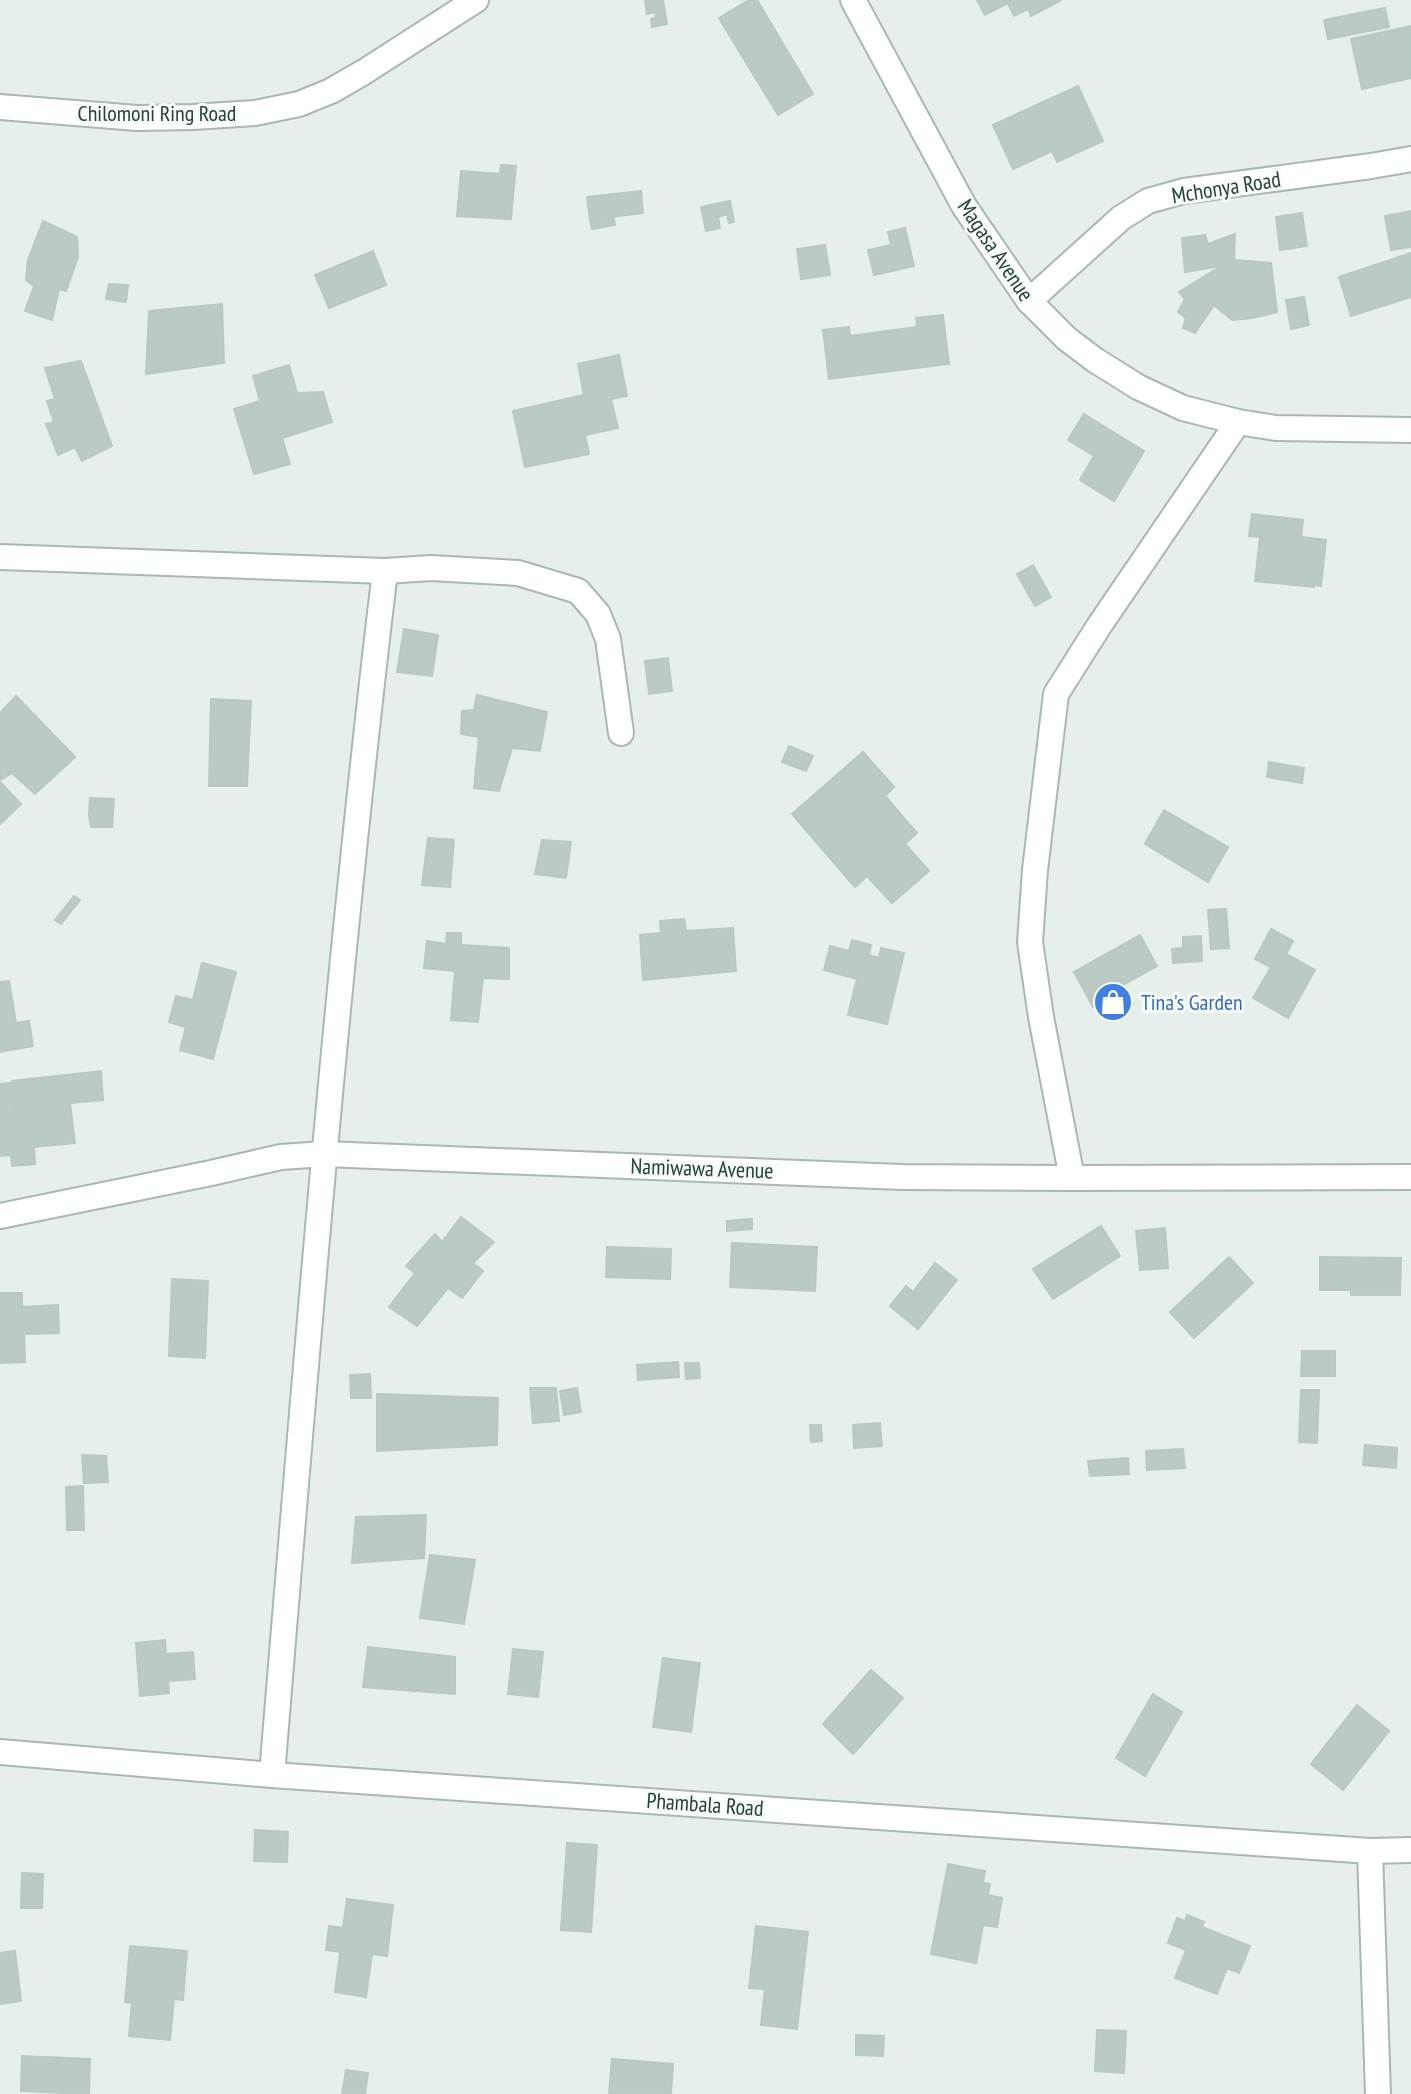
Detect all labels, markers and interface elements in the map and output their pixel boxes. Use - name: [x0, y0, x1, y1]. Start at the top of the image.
- street label: Chilomoni Ring Road: [78, 99, 236, 127]
- street label: Mchonya Road: [1170, 165, 1282, 209]
- street label: Magasa Avenue: [952, 194, 1040, 306]
- shop icon: Tina's Garden: [1092, 981, 1134, 1023]
- place label: Tina's Garden: [1141, 988, 1243, 1016]
- street label: Namiwawa Avenue: [630, 1152, 774, 1184]
- street label: Phambala Road: [646, 1786, 764, 1822]

